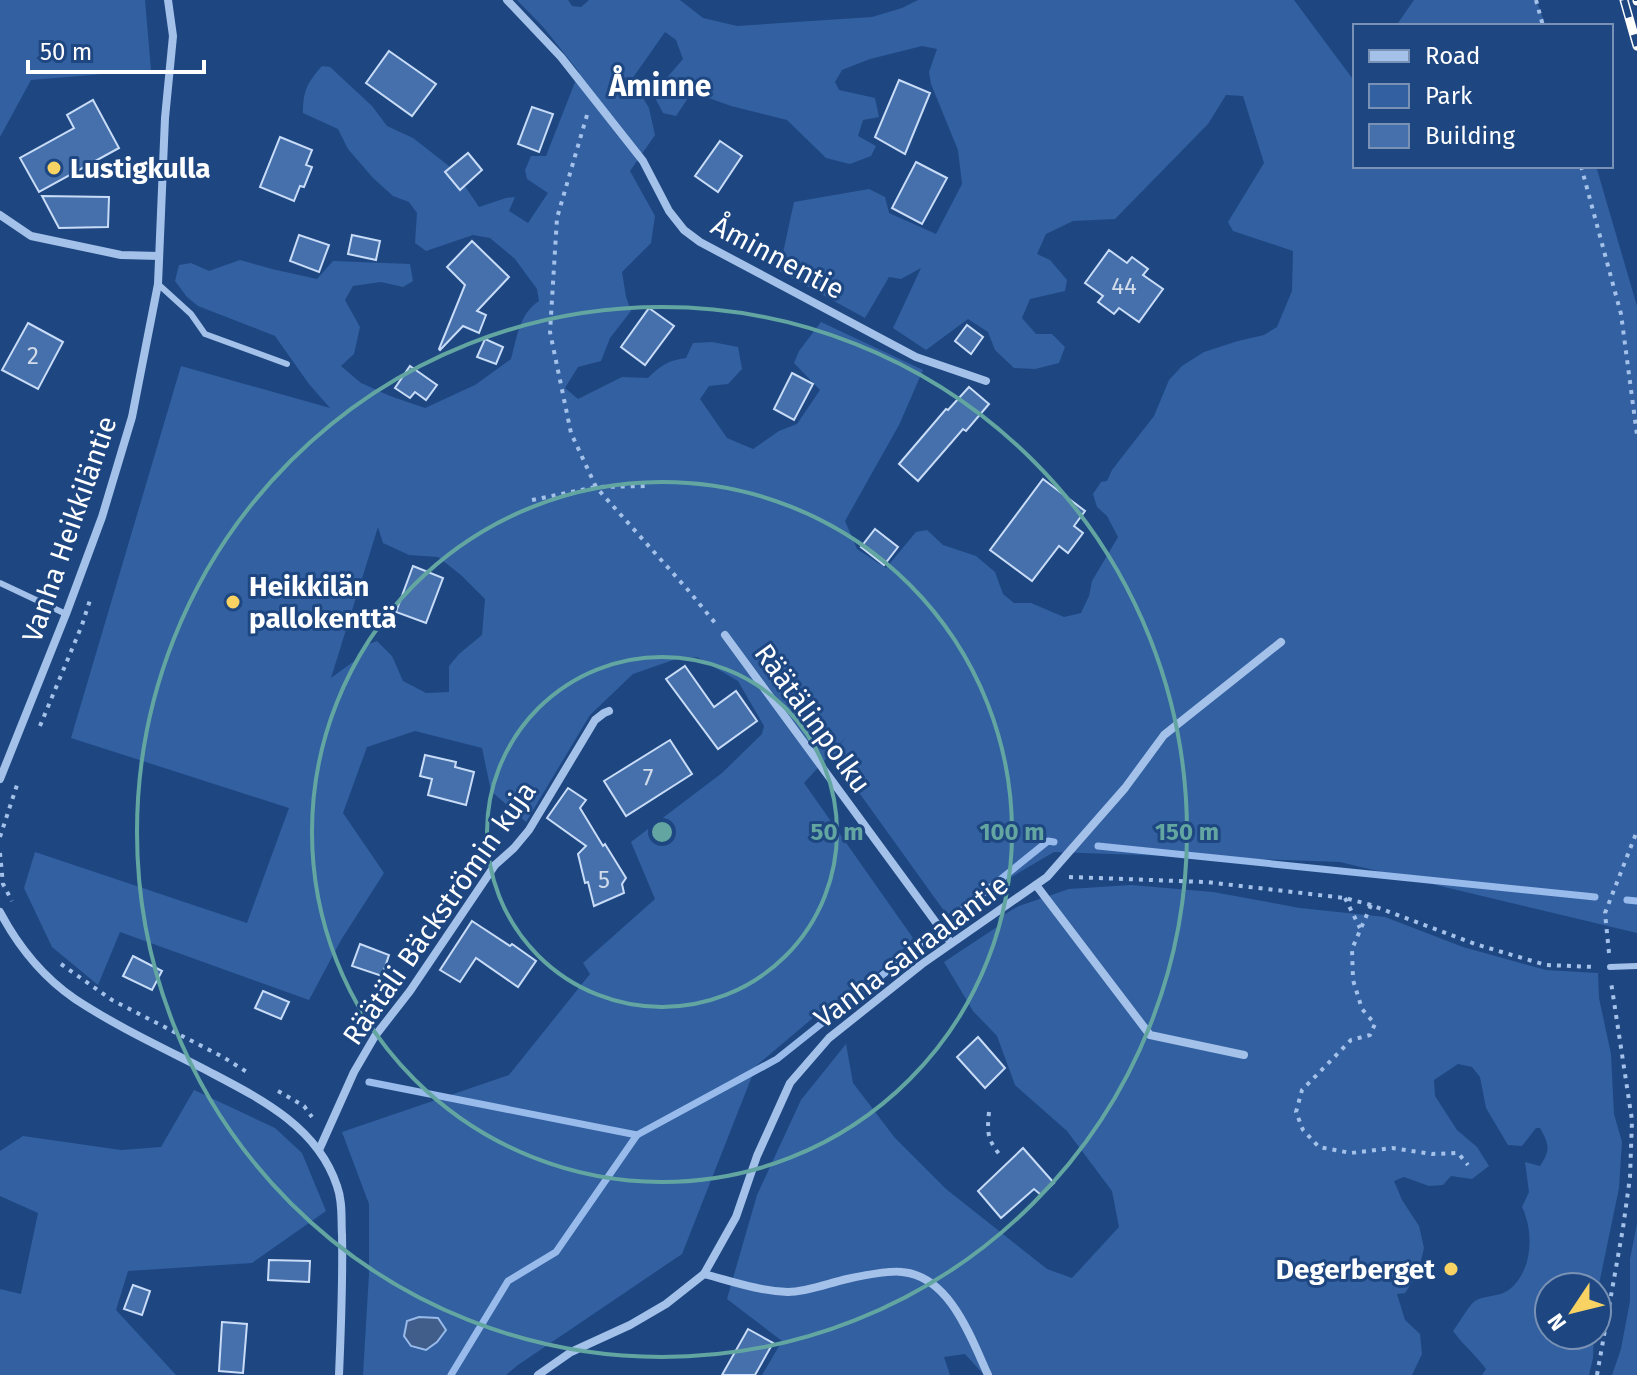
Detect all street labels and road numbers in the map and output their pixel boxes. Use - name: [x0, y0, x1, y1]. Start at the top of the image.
- street label: Åminnentie: [706, 207, 851, 306]
- street label: Vanha Heikkiläntie: [15, 412, 124, 647]
- street label: Räätälinpolku: [748, 637, 878, 799]
- street label: Räätäli Bäckströmin kuja: [336, 775, 543, 1051]
- street label: Vanha sairaalantie: [808, 868, 1015, 1035]

